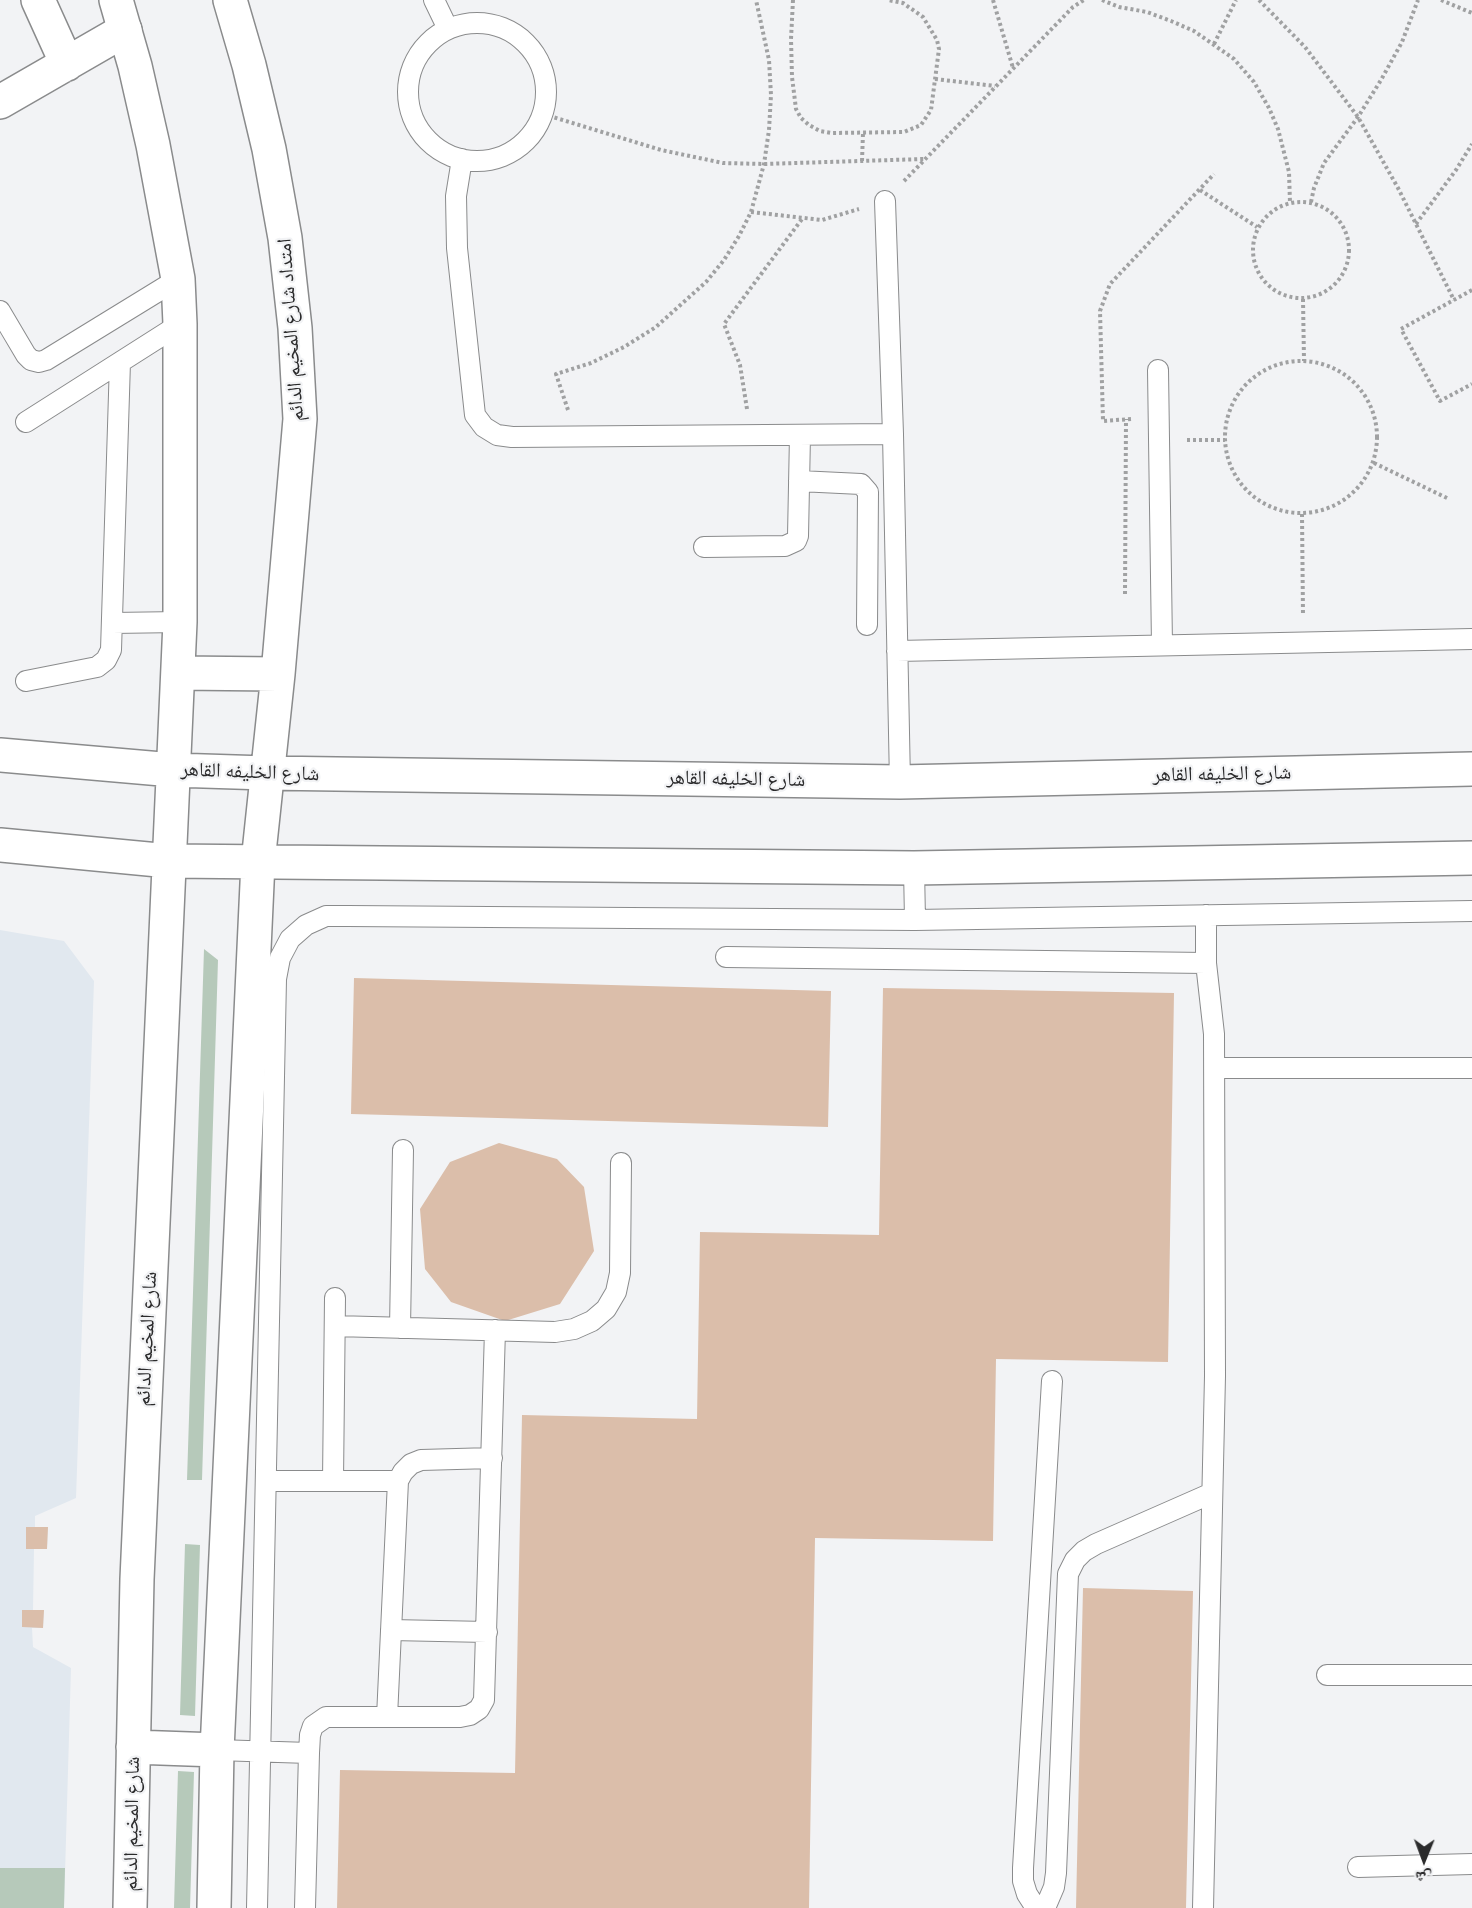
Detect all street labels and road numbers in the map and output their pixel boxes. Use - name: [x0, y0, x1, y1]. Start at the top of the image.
- street label: امتداد شارع المخيم الدائم: [273, 238, 309, 422]
- street label: شارع الخليفه القاهر: [180, 758, 320, 786]
- street label: شارع الخليفه القاهر: [1152, 761, 1292, 787]
- street label: شارع الخليفه القاهر: [666, 766, 806, 792]
- street label: شارع المخيم الدائم: [131, 1271, 163, 1407]
- street label: شارع المخيم الدائم: [119, 1756, 145, 1892]

